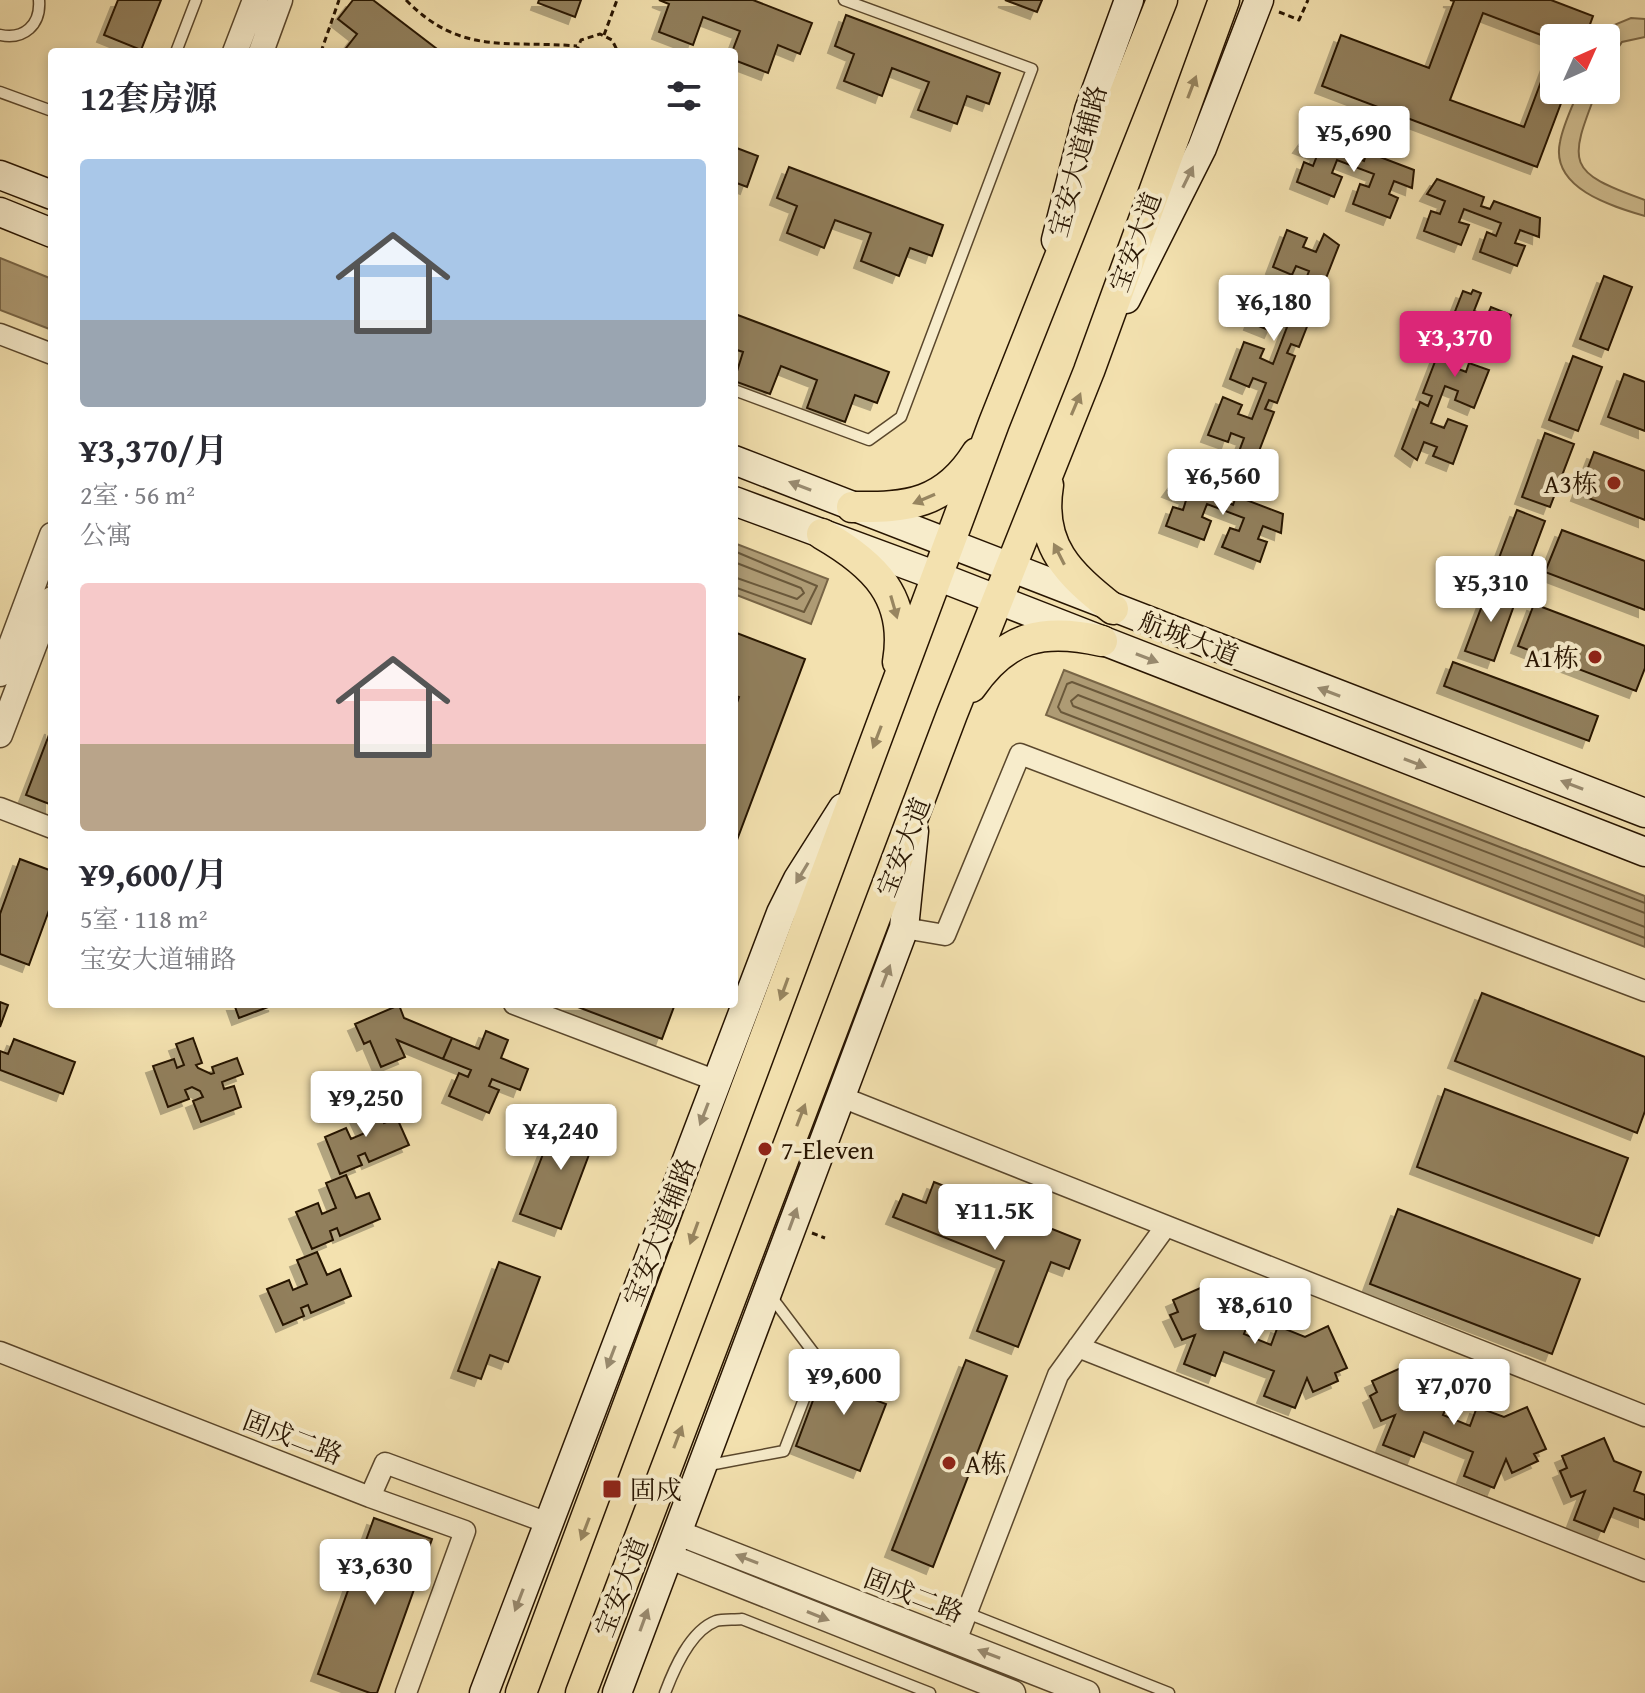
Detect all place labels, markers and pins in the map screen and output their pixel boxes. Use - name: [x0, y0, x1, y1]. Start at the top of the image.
- pin: ¥5,690: [1289, 106, 1419, 174]
- pin: ¥6,180: [1209, 275, 1339, 343]
- pin: ¥3,370: [1390, 311, 1520, 379]
- pin: ¥6,560: [1158, 449, 1288, 517]
- place label: A3栋: [1544, 464, 1598, 503]
- marker: A3栋: [1605, 474, 1623, 492]
- pin: ¥5,310: [1426, 556, 1556, 624]
- place label: A1栋: [1525, 638, 1579, 677]
- marker: A1栋: [1586, 648, 1604, 666]
- pin: ¥9,250: [301, 1071, 431, 1139]
- pin: ¥4,240: [496, 1104, 626, 1172]
- place label: 7-Eleven: [781, 1130, 875, 1169]
- marker: 7-Eleven: [756, 1140, 774, 1158]
- pin: ¥11.5K: [930, 1184, 1060, 1252]
- pin: ¥8,610: [1190, 1278, 1320, 1346]
- pin: ¥9,600: [779, 1349, 909, 1417]
- pin: ¥7,070: [1389, 1359, 1519, 1427]
- place label: A栋: [965, 1444, 1007, 1483]
- marker: A栋: [940, 1454, 958, 1472]
- place label: 固戍: [630, 1470, 682, 1509]
- marker: 固戍: [601, 1478, 623, 1500]
- pin: ¥3,630: [310, 1539, 440, 1607]

